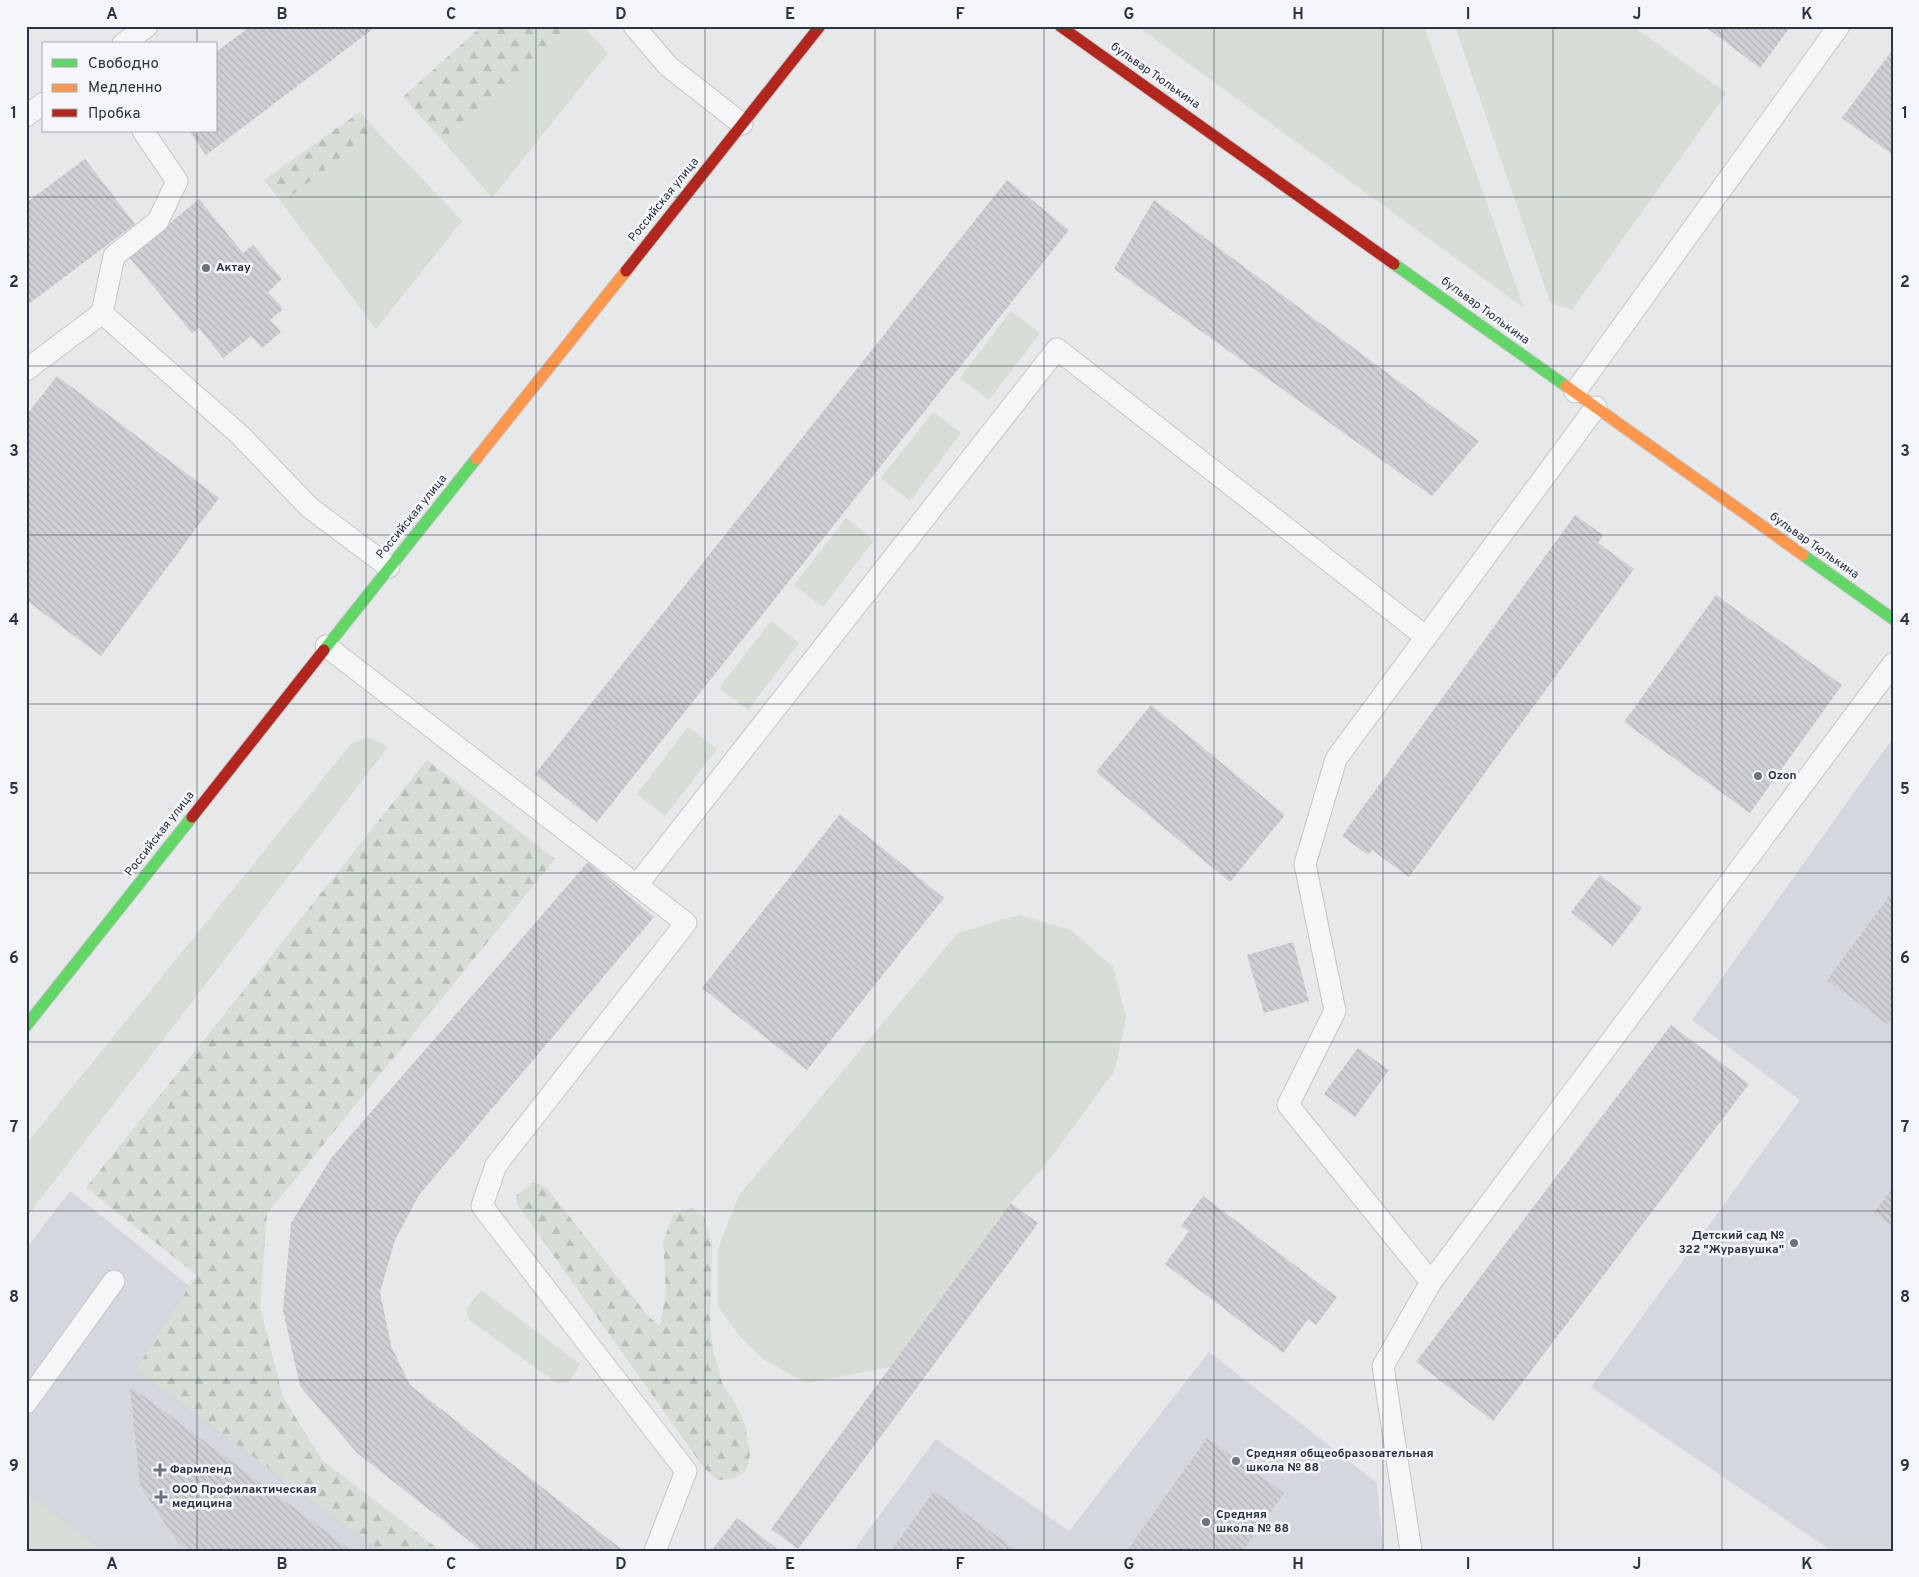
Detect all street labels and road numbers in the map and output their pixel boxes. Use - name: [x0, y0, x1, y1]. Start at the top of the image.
- street label: бульвар Тюлькина: [1107, 39, 1203, 113]
- street label: Российская улица: [625, 155, 703, 245]
- street label: бульвар Тюлькина: [1437, 273, 1533, 349]
- street label: Российская улица: [373, 472, 451, 562]
- street label: бульвар Тюлькина: [1766, 509, 1862, 583]
- street label: Российская улица: [122, 788, 198, 880]

